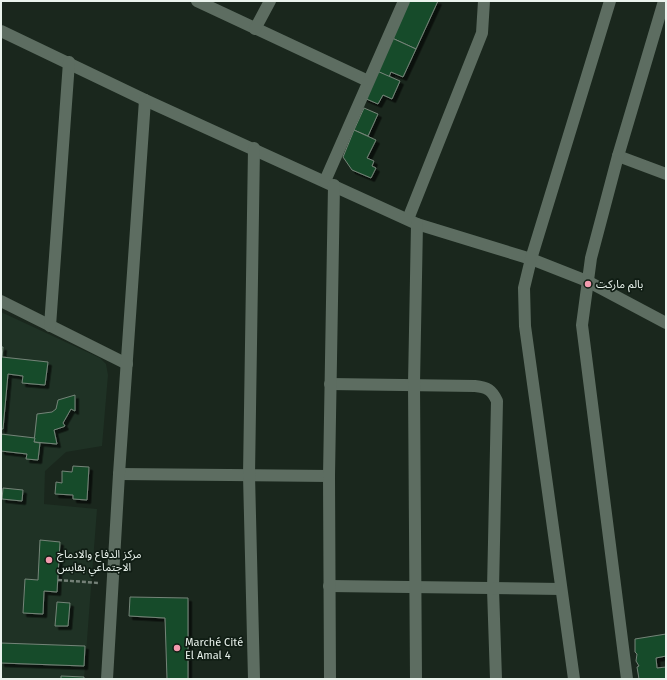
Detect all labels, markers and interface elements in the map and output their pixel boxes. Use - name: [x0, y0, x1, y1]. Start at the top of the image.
- place label: بالم ماركت: [596, 278, 643, 293]
- marker: بالم ماركت: [583, 279, 593, 289]
- place label: مركز الدفاع والادماج الاجتماعي بقابس: [57, 548, 142, 576]
- marker: مركز الدفاع والادماج الاجتماعي بقابس: [44, 555, 54, 565]
- place label: Marché Cité El Amal 4: [185, 636, 243, 662]
- marker: Marché Cité El Amal 4: [172, 643, 182, 653]

